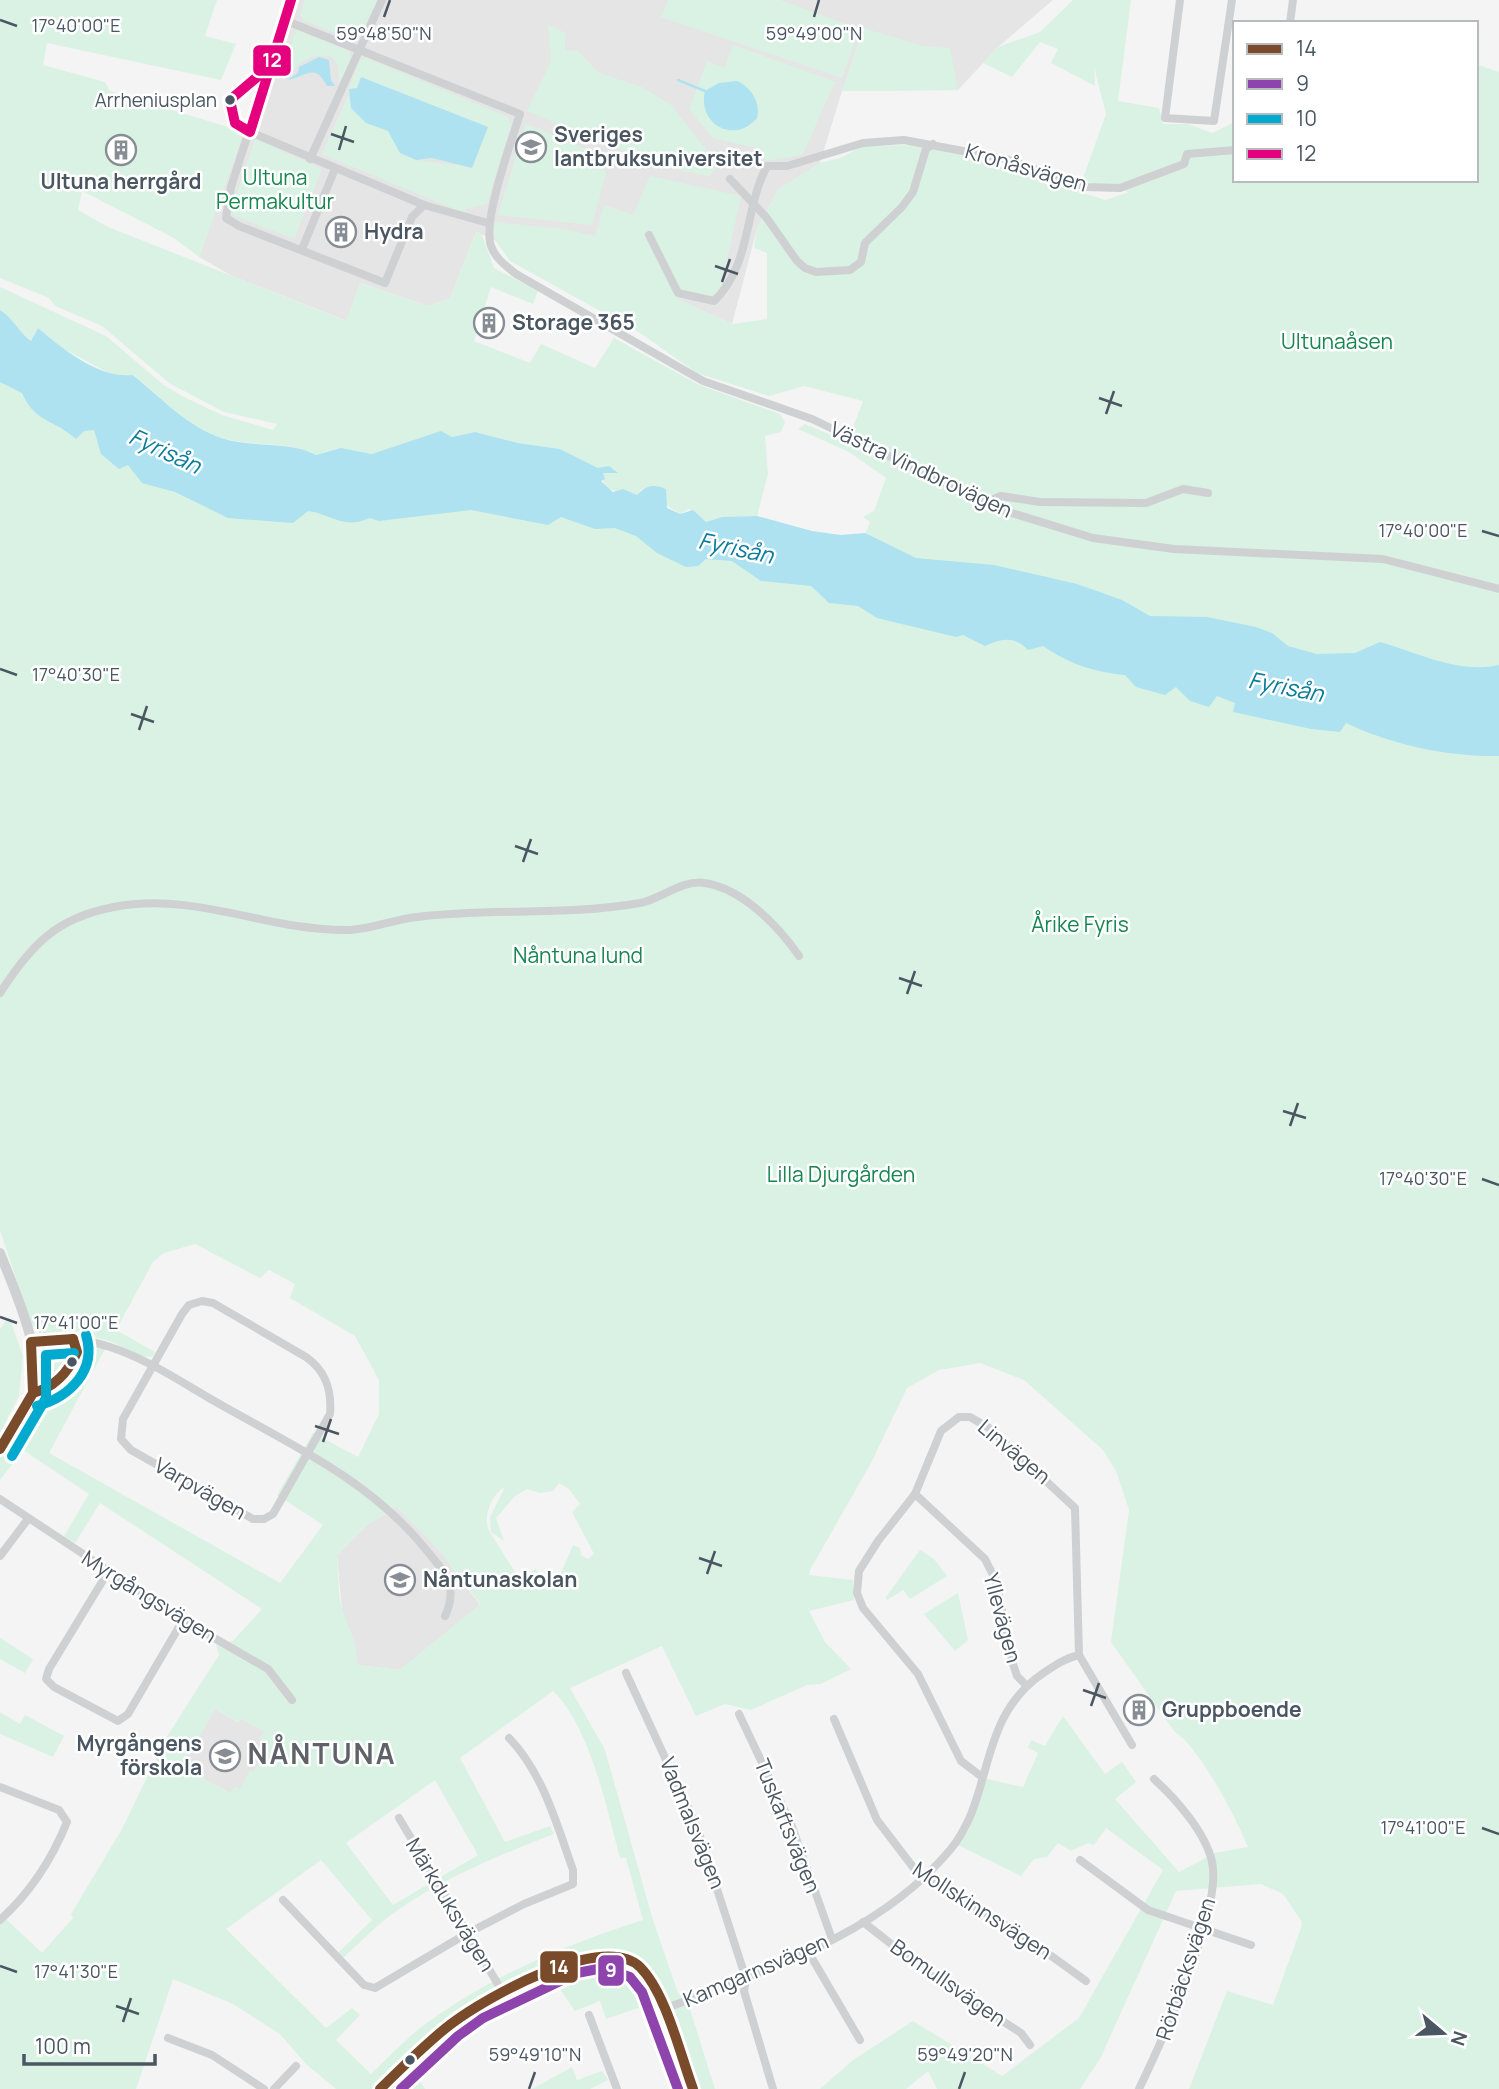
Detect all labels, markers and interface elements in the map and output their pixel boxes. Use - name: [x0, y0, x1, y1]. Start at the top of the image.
- text: 17°40'00"E: [32, 13, 120, 37]
- text: 59°48'50"N: [336, 21, 432, 45]
- text: 59°49'00"N: [766, 21, 862, 45]
- legend: [1233, 21, 1478, 182]
- text: 14: [1296, 34, 1317, 62]
- line badge: 12: [252, 44, 292, 77]
- text: 12: [262, 47, 282, 73]
- text: 9: [1296, 69, 1309, 97]
- place label: Arrheniusplan: [95, 87, 217, 113]
- marker: Arrheniusplan: [223, 93, 237, 107]
- text: 10: [1296, 104, 1317, 132]
- place label: Sveriges lantbruksuniversitet: [554, 120, 763, 172]
- school or university icon: Sveriges lantbruksuniversitet: [514, 130, 548, 164]
- building icon: Ultuna herrgård: [104, 133, 138, 167]
- street label: Kronåsvägen: [962, 136, 1090, 198]
- text: 12: [1296, 139, 1316, 167]
- park label: Ultuna Permakultur: [216, 163, 335, 215]
- place label: Ultuna herrgård: [41, 167, 201, 195]
- building icon: Hydra: [324, 215, 358, 249]
- place label: Hydra: [364, 217, 424, 245]
- building icon: Storage 365: [472, 306, 506, 340]
- place label: Storage 365: [512, 308, 635, 336]
- park label: Ultunaåsen: [1281, 327, 1393, 355]
- street label: Västra Vindbrovägen: [826, 415, 1017, 524]
- water label: Fyrisån: [124, 420, 208, 481]
- text: 17°40'00"E: [1379, 518, 1467, 542]
- water label: Fyrisån: [696, 523, 778, 571]
- text: 17°40'30"E: [32, 662, 120, 686]
- water label: Fyrisån: [1246, 663, 1328, 709]
- park label: Årike Fyris: [1031, 910, 1129, 938]
- park label: Nåntuna lund: [513, 941, 643, 969]
- park label: Lilla Djurgården: [767, 1160, 915, 1188]
- text: 17°40'30"E: [1379, 1166, 1467, 1190]
- text: 17°41'00"E: [34, 1310, 118, 1334]
- unlabelled marker: [65, 1355, 79, 1369]
- street label: Linvägen: [972, 1413, 1057, 1490]
- street label: Varpvägen: [150, 1451, 251, 1526]
- street label: Myrgångsvägen: [77, 1543, 222, 1649]
- school or university icon: Nåntunaskolan: [383, 1563, 417, 1597]
- place label: Nåntunaskolan: [423, 1565, 577, 1593]
- street label: Yllevägen: [978, 1570, 1028, 1666]
- building icon: Gruppboende: [1122, 1693, 1156, 1727]
- place label: Gruppboende: [1162, 1695, 1302, 1723]
- place label: Myrgångens förskola: [76, 1729, 202, 1781]
- district label: NÅNTUNA: [247, 1734, 397, 1772]
- school or university icon: Myrgångens förskola: [208, 1739, 242, 1773]
- street label: Vadmalsvägen: [654, 1753, 732, 1892]
- street label: Tuskaftsvägen: [748, 1755, 828, 1897]
- text: 17°41'00"E: [1381, 1815, 1465, 1839]
- street label: Märkduksvägen: [400, 1832, 502, 1977]
- street label: Mollskinnsvägen: [908, 1855, 1057, 1966]
- street label: Rörbäcksvägen: [1149, 1894, 1221, 2044]
- street label: Kamgarnsvägen: [679, 1927, 833, 2013]
- street label: Bomullsvägen: [885, 1932, 1012, 2032]
- line badge: 14: [539, 1950, 579, 1984]
- text: 14: [549, 1954, 569, 1980]
- line badge: 9: [597, 1954, 625, 1987]
- text: 9: [605, 1957, 617, 1983]
- text: 17°41'30"E: [34, 1959, 118, 1983]
- north arrow: [1408, 1998, 1478, 2068]
- scale bar: [24, 2022, 156, 2066]
- text: N: [1445, 2028, 1474, 2049]
- text: 100 m: [35, 2032, 91, 2060]
- text: 59°49'10"N: [489, 2042, 581, 2066]
- text: 59°49'20"N: [917, 2042, 1013, 2066]
- unlabelled marker: [403, 2053, 417, 2067]

